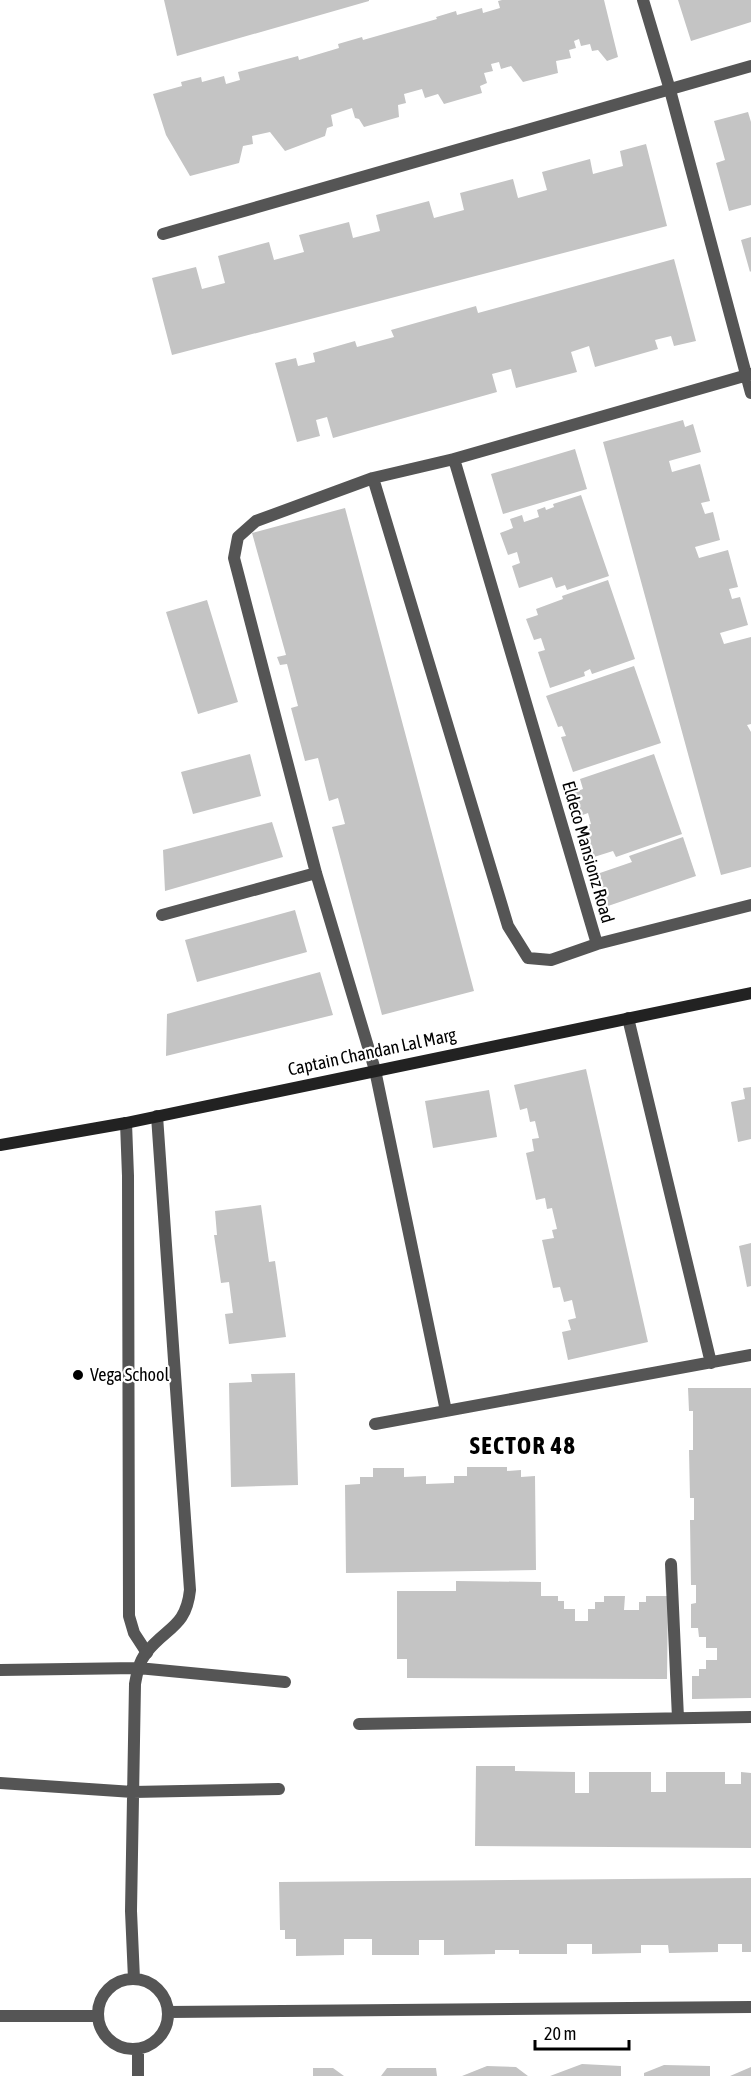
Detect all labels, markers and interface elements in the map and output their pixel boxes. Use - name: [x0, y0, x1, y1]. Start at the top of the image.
- street label: Eldeco Mansionz Road: [558, 779, 619, 925]
- street label: Captain Chandan Lal Marg: [286, 1023, 458, 1080]
- place label: Vega School: [90, 1364, 170, 1385]
- marker: Vega School: [71, 1368, 85, 1382]
- district label: SECTOR 48: [470, 1432, 576, 1459]
- scale bar: [535, 2013, 630, 2051]
- text: 20 m: [544, 2023, 576, 2044]

